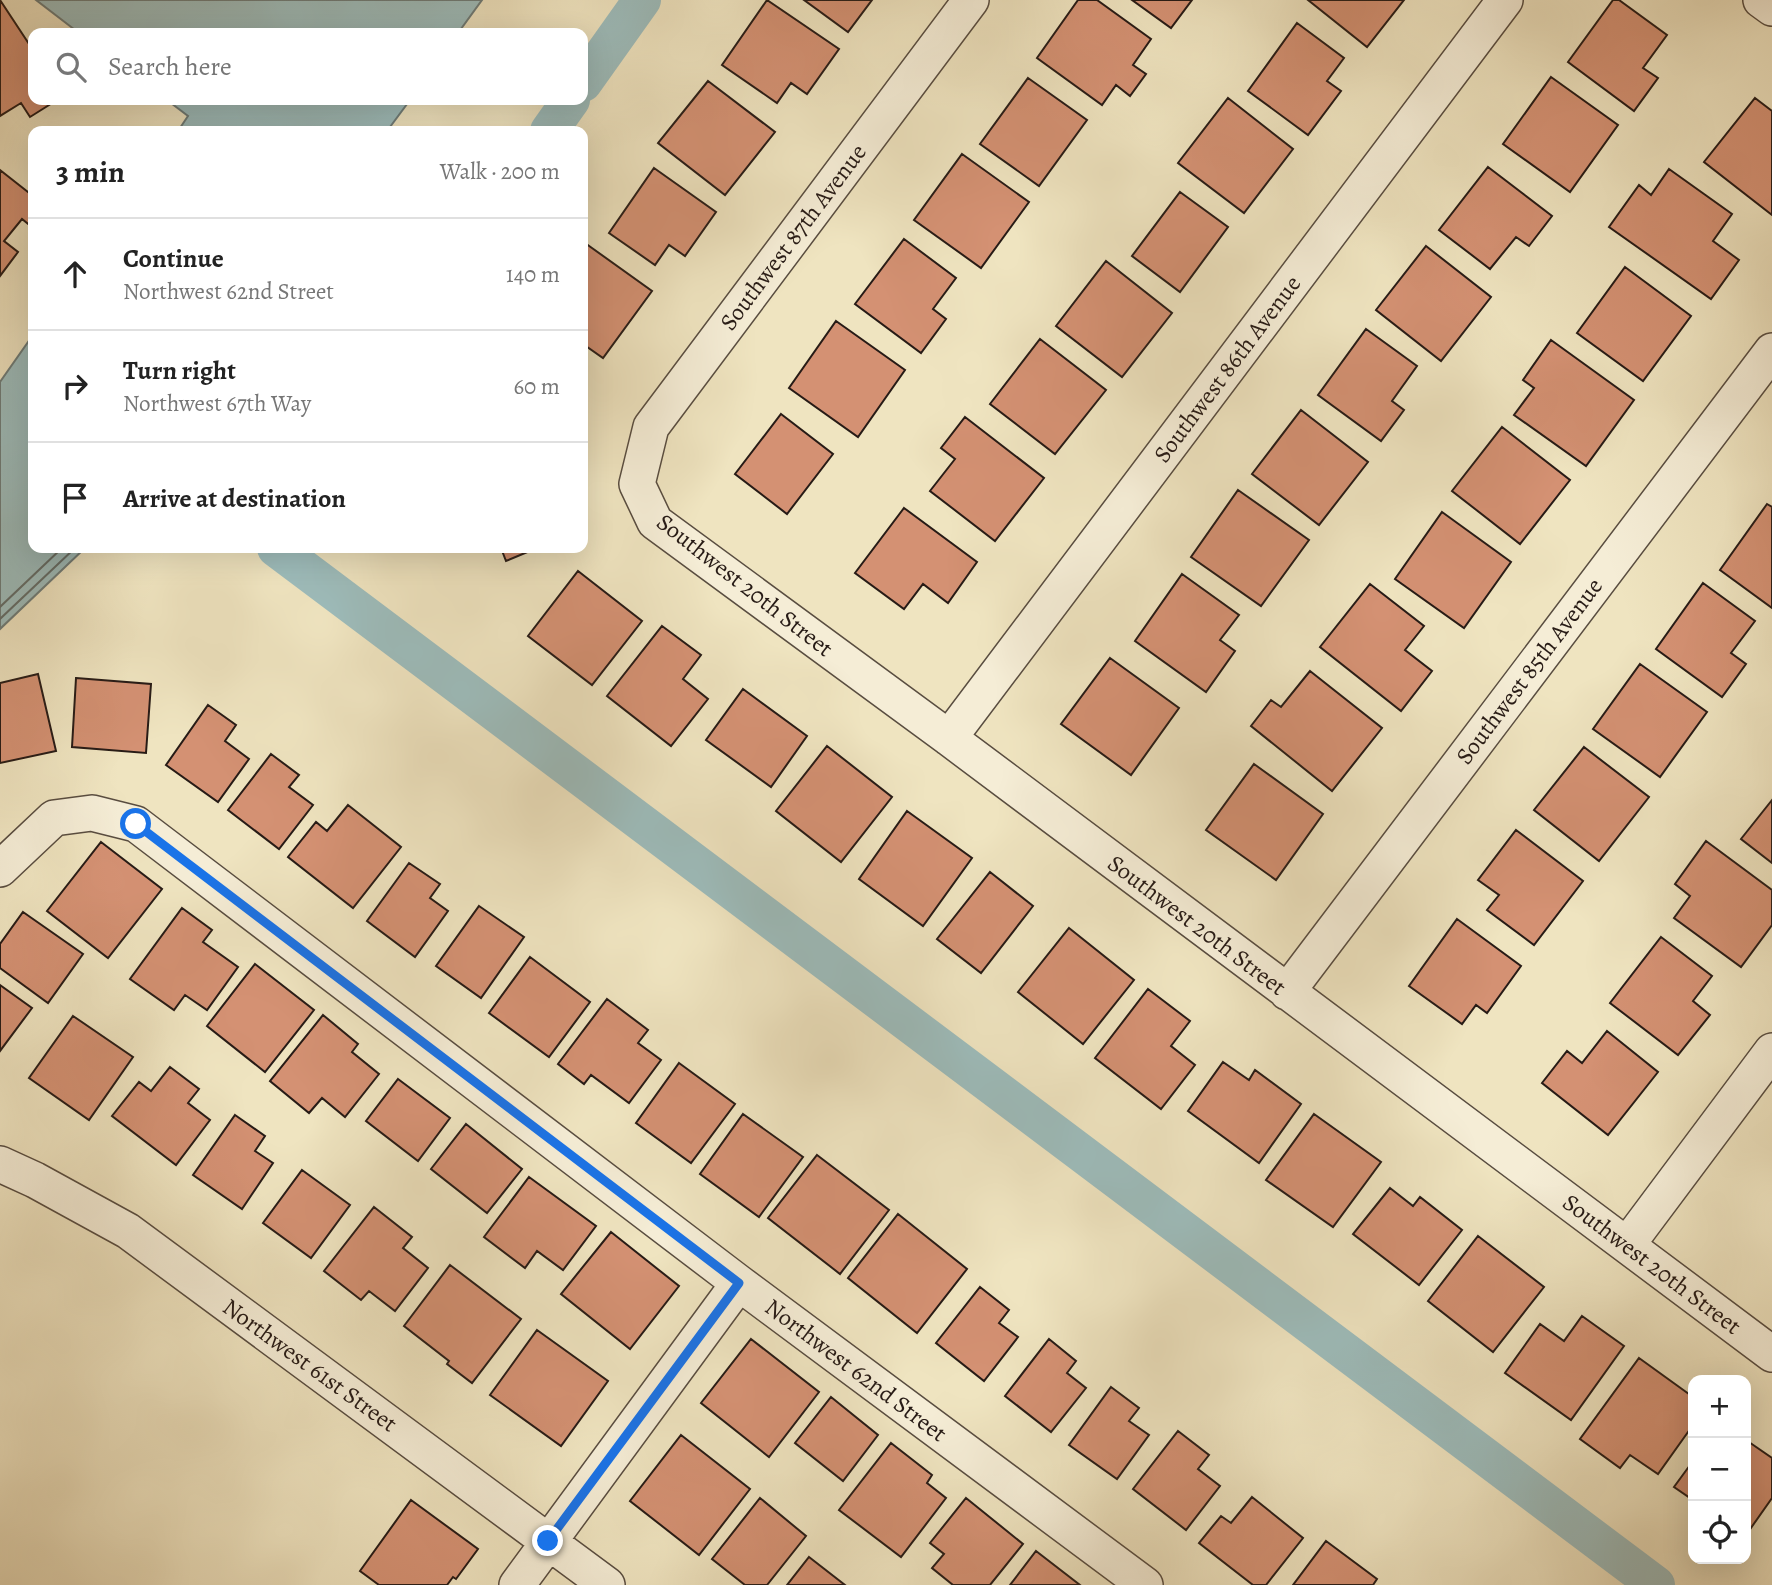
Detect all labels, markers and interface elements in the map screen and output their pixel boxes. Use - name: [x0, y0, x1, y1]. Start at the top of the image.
- search box: [28, 28, 588, 105]
- icon: search: [52, 48, 90, 86]
- text: Search here: [108, 49, 232, 84]
- street label: Southwest 87th Avenue: [712, 137, 874, 337]
- text: 3 min: [56, 152, 125, 192]
- text: Walk · 200 m: [440, 156, 560, 187]
- text: Continue: [123, 241, 224, 276]
- icon: ahead: [56, 255, 94, 293]
- text: 140 m: [506, 259, 560, 290]
- street label: Southwest 86th Avenue: [1146, 269, 1308, 469]
- text: Northwest 62nd Street: [123, 276, 334, 307]
- text: Turn right: [123, 353, 236, 388]
- icon: right: [56, 367, 94, 405]
- text: 60 m: [513, 371, 560, 402]
- text: Northwest 67th Way: [123, 388, 311, 419]
- icon: arrive: [56, 479, 94, 517]
- text: Arrive at destination: [123, 481, 346, 516]
- street label: Southwest 20th Street: [650, 506, 840, 664]
- street label: Southwest 85th Avenue: [1448, 571, 1610, 771]
- route start: [120, 808, 151, 839]
- street label: Southwest 20th Street: [1101, 847, 1293, 1003]
- street label: Southwest 20th Street: [1556, 1186, 1748, 1342]
- street label: Northwest 61st Street: [216, 1291, 404, 1439]
- street label: Northwest 62nd Street: [758, 1291, 954, 1449]
- map controls: [1688, 1375, 1751, 1564]
- button: +: [1688, 1375, 1751, 1438]
- button: −: [1688, 1438, 1751, 1501]
- button: locate: [1688, 1501, 1751, 1564]
- route end: [532, 1525, 563, 1556]

